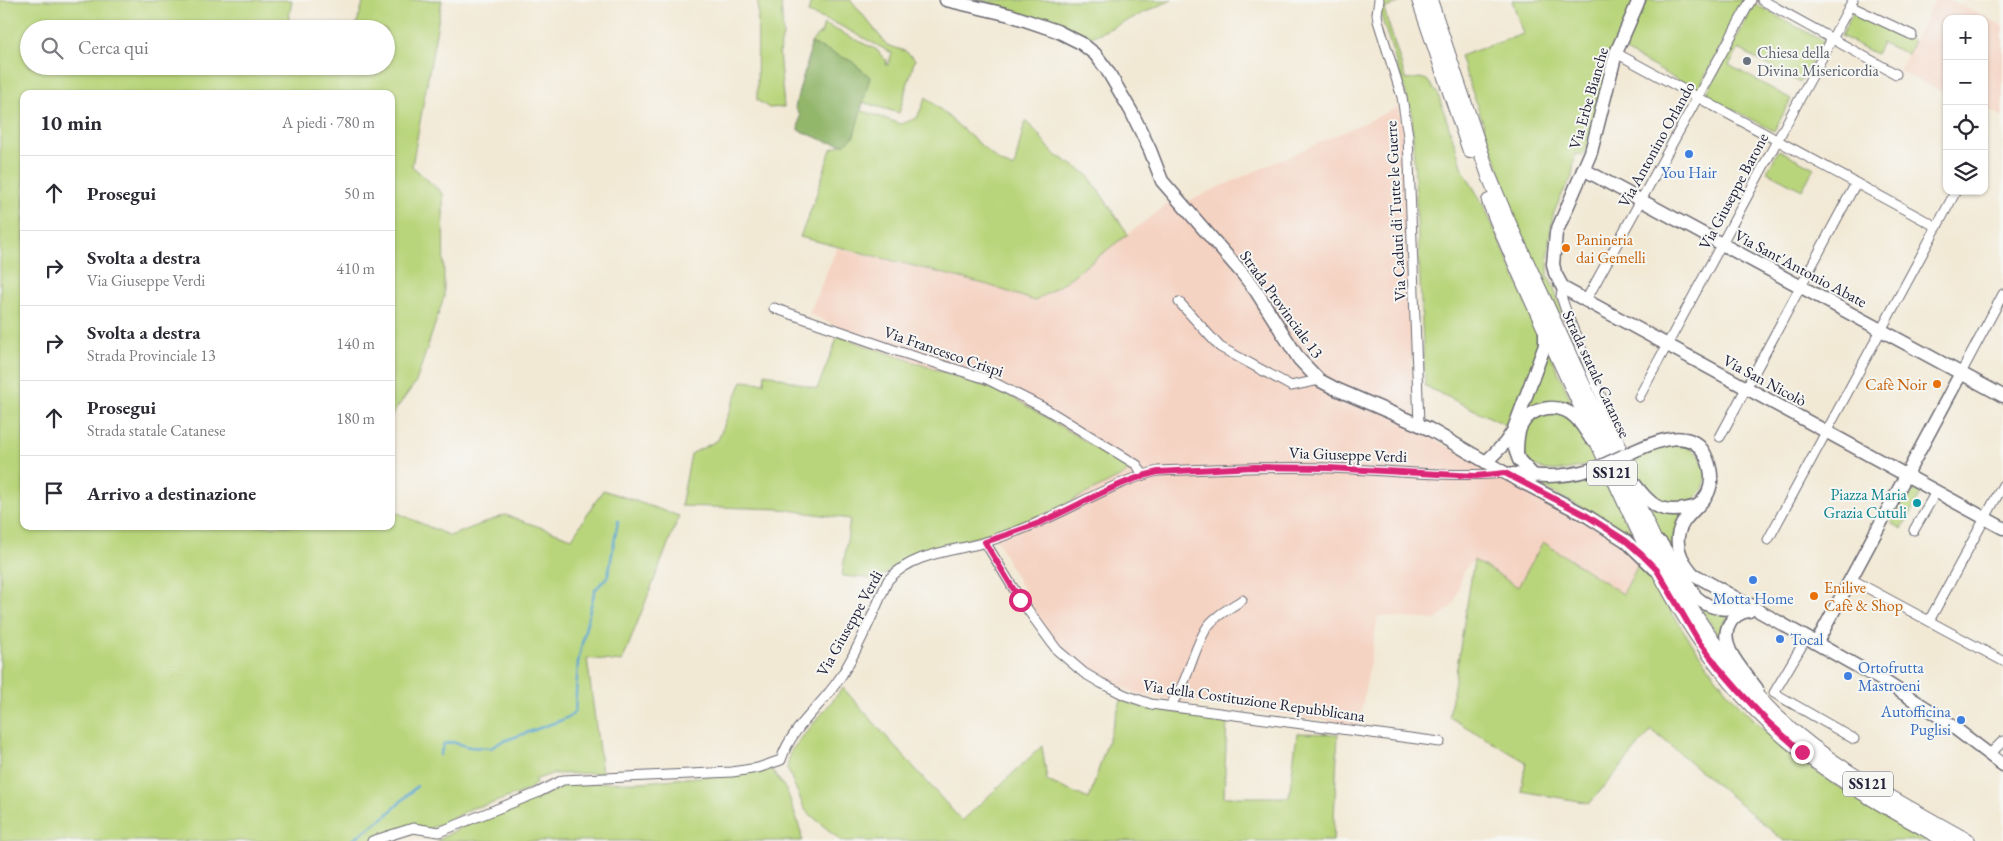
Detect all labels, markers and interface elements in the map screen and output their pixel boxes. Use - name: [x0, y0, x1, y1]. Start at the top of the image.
- map controls: [1943, 15, 1988, 195]
- button: +: [1943, 15, 1988, 60]
- search box: [20, 20, 395, 75]
- icon: search: [38, 34, 66, 62]
- text: Cerca qui: [78, 35, 149, 60]
- place label: Chiesa della Divina Misericordia: [1757, 42, 1879, 81]
- street label: Via Erbe Bianche: [1564, 45, 1613, 152]
- marker: Chiesa della Divina Misericordia: [1741, 55, 1753, 67]
- button: −: [1943, 60, 1988, 105]
- street label: Via Antonino Orlando: [1613, 78, 1700, 211]
- button: locate: [1943, 105, 1988, 150]
- text: 10 min: [40, 109, 102, 136]
- text: A piedi · 780 m: [282, 112, 375, 133]
- street label: Via Caduti di Tutte le Guerre: [1380, 120, 1411, 302]
- street label: Via Giuseppe Barone: [1694, 129, 1773, 253]
- marker: You Hair: [1683, 148, 1695, 160]
- button: layers: [1943, 150, 1988, 195]
- place label: You Hair: [1661, 162, 1718, 183]
- icon: ahead: [40, 179, 68, 207]
- text: Prosegui: [87, 181, 156, 206]
- text: 50 m: [344, 183, 375, 204]
- street label: Via Sant'Antonio Abate: [1731, 225, 1871, 312]
- place label: Panineria dai Gemelli: [1576, 229, 1646, 268]
- marker: Panineria dai Gemelli: [1560, 242, 1572, 254]
- text: Svolta a destra: [87, 245, 201, 270]
- street label: Strada Provinciale 13: [1235, 246, 1328, 363]
- icon: right: [40, 254, 68, 282]
- text: 410 m: [336, 258, 375, 279]
- text: Via Giuseppe Verdi: [87, 270, 205, 291]
- street label: Strada statale Catanese: [1558, 307, 1635, 441]
- text: Svolta a destra: [87, 320, 201, 345]
- street label: Via Francesco Crispi: [881, 321, 1007, 382]
- icon: right: [40, 329, 68, 357]
- text: 140 m: [336, 333, 375, 354]
- text: Strada Provinciale 13: [87, 345, 216, 366]
- street label: Via San Nicolò: [1719, 350, 1810, 411]
- place label: Cafè Noir: [1865, 374, 1928, 395]
- marker: Cafè Noir: [1931, 378, 1943, 390]
- text: Prosegui: [87, 395, 156, 420]
- icon: ahead: [40, 404, 68, 432]
- text: 180 m: [336, 408, 375, 429]
- text: Strada statale Catanese: [87, 420, 225, 441]
- street label: Via Giuseppe Verdi: [1289, 442, 1407, 467]
- road number: SS121: [1587, 460, 1637, 486]
- icon: arrive: [40, 479, 68, 507]
- text: Arrivo a destinazione: [87, 481, 256, 506]
- place label: Piazza Maria Grazia Cutuli: [1823, 484, 1908, 523]
- marker: Piazza Maria Grazia Cutuli: [1911, 497, 1923, 509]
- street label: Via Giuseppe Verdi: [812, 566, 887, 680]
- marker: Motta Home: [1747, 574, 1759, 586]
- place label: Enilive Cafè & Shop: [1824, 577, 1903, 616]
- place label: Motta Home: [1712, 588, 1794, 609]
- route start: [1009, 589, 1032, 612]
- marker: Enilive Cafè & Shop: [1808, 590, 1820, 602]
- place label: Tocal: [1790, 629, 1824, 650]
- marker: Tocal: [1774, 633, 1786, 645]
- place label: Ortofrutta Mastroeni: [1858, 657, 1924, 696]
- marker: Ortofrutta Mastroeni: [1842, 670, 1854, 682]
- street label: Via della Costituzione Repubblicana: [1142, 675, 1367, 727]
- place label: Autofficina Puglisi: [1880, 701, 1952, 740]
- marker: Autofficina Puglisi: [1955, 714, 1967, 726]
- route end: [1791, 741, 1814, 764]
- road number: SS121: [1843, 772, 1893, 796]

